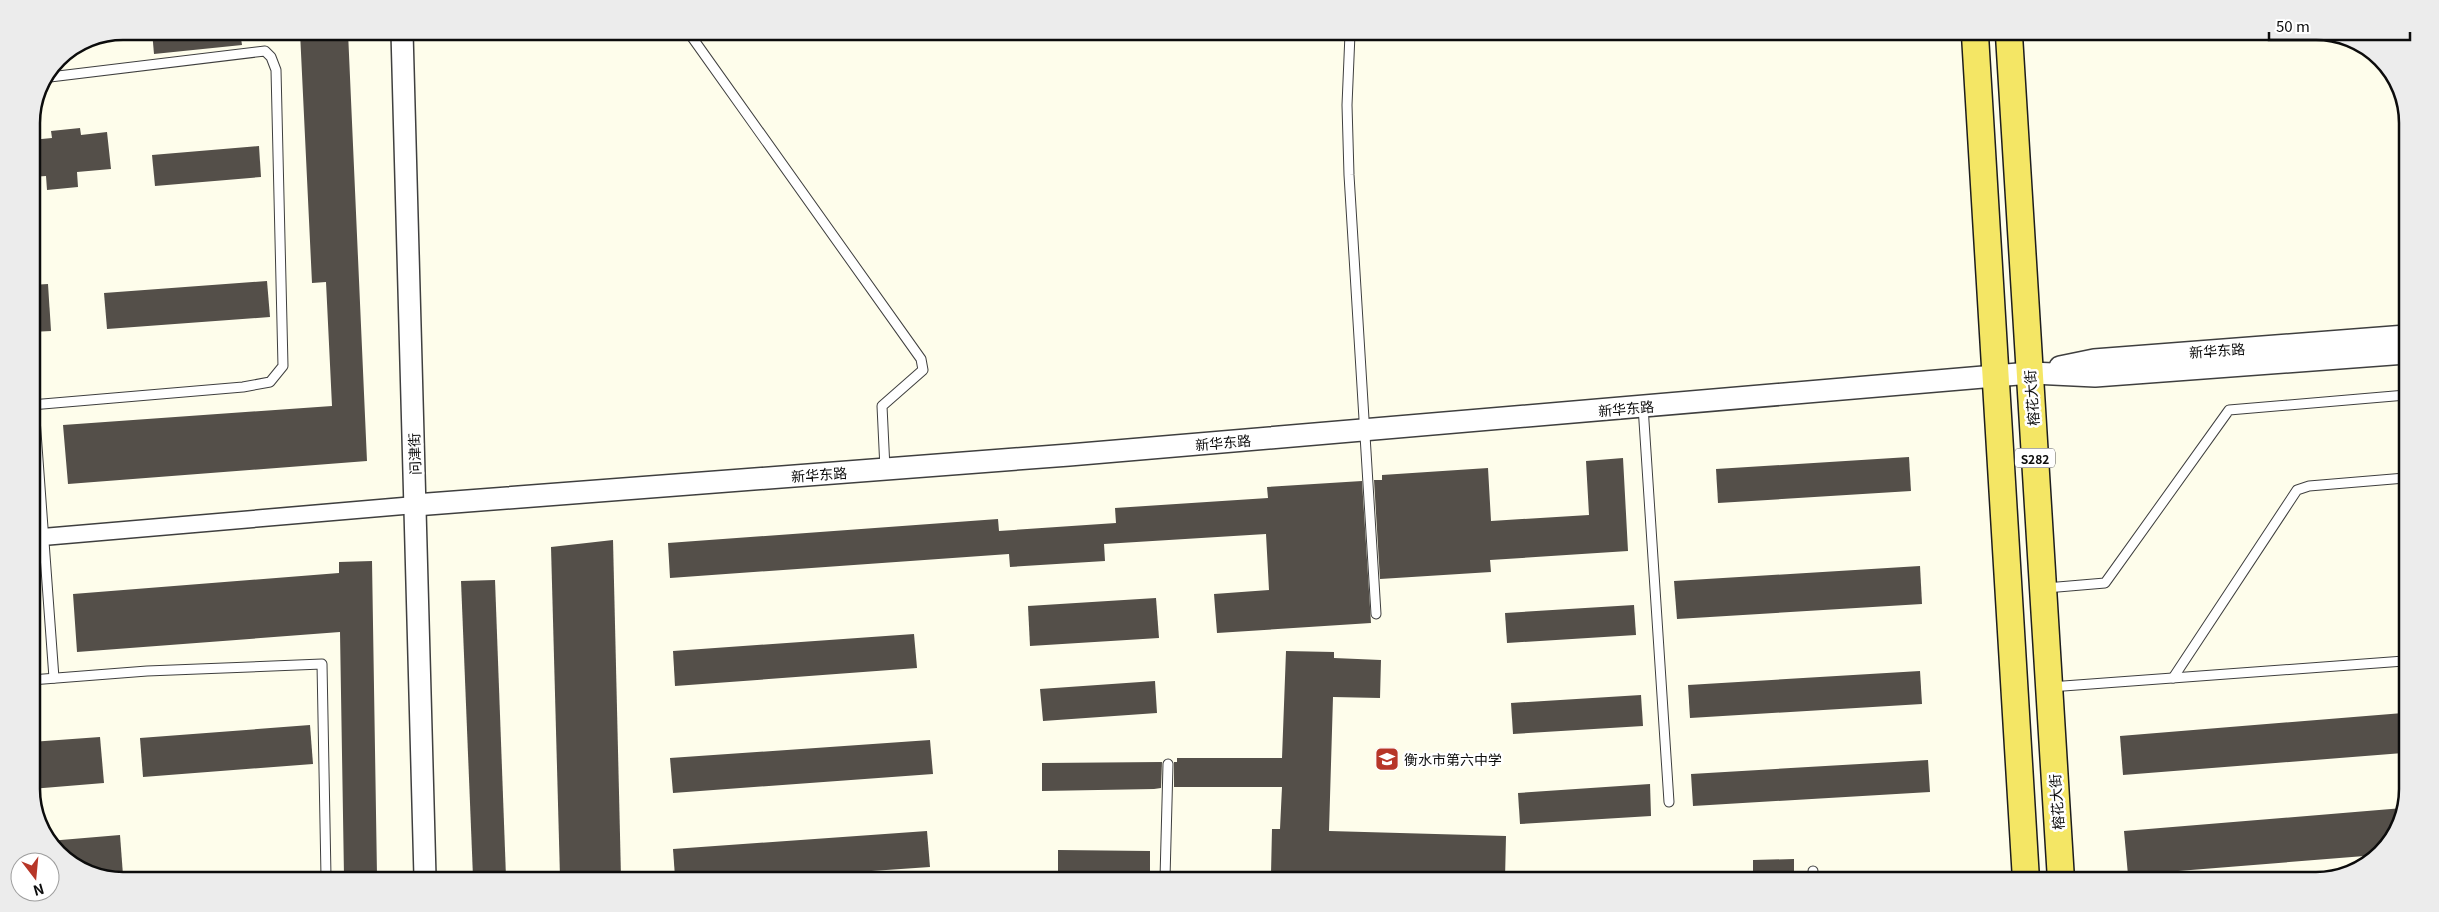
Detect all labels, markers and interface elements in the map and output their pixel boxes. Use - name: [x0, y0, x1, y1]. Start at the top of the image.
- scale bar: [2269, 10, 2410, 42]
- text: 50 m: [2276, 15, 2310, 36]
- street label: 新华东路: [2188, 338, 2246, 362]
- street label: 榕花大街: [2019, 369, 2043, 427]
- street label: 新华东路: [1597, 396, 1655, 420]
- street label: 新华东路: [1194, 430, 1252, 454]
- street label: 问津街: [403, 433, 425, 475]
- road number: S282: [2015, 448, 2055, 468]
- street label: 新华东路: [790, 462, 848, 486]
- school or university icon: 衡水市第六中学: [1374, 746, 1400, 772]
- place label: 衡水市第六中学: [1404, 749, 1502, 769]
- street label: 榕花大街: [2044, 773, 2068, 831]
- north arrow: [10, 852, 60, 902]
- text: N: [31, 879, 47, 902]

